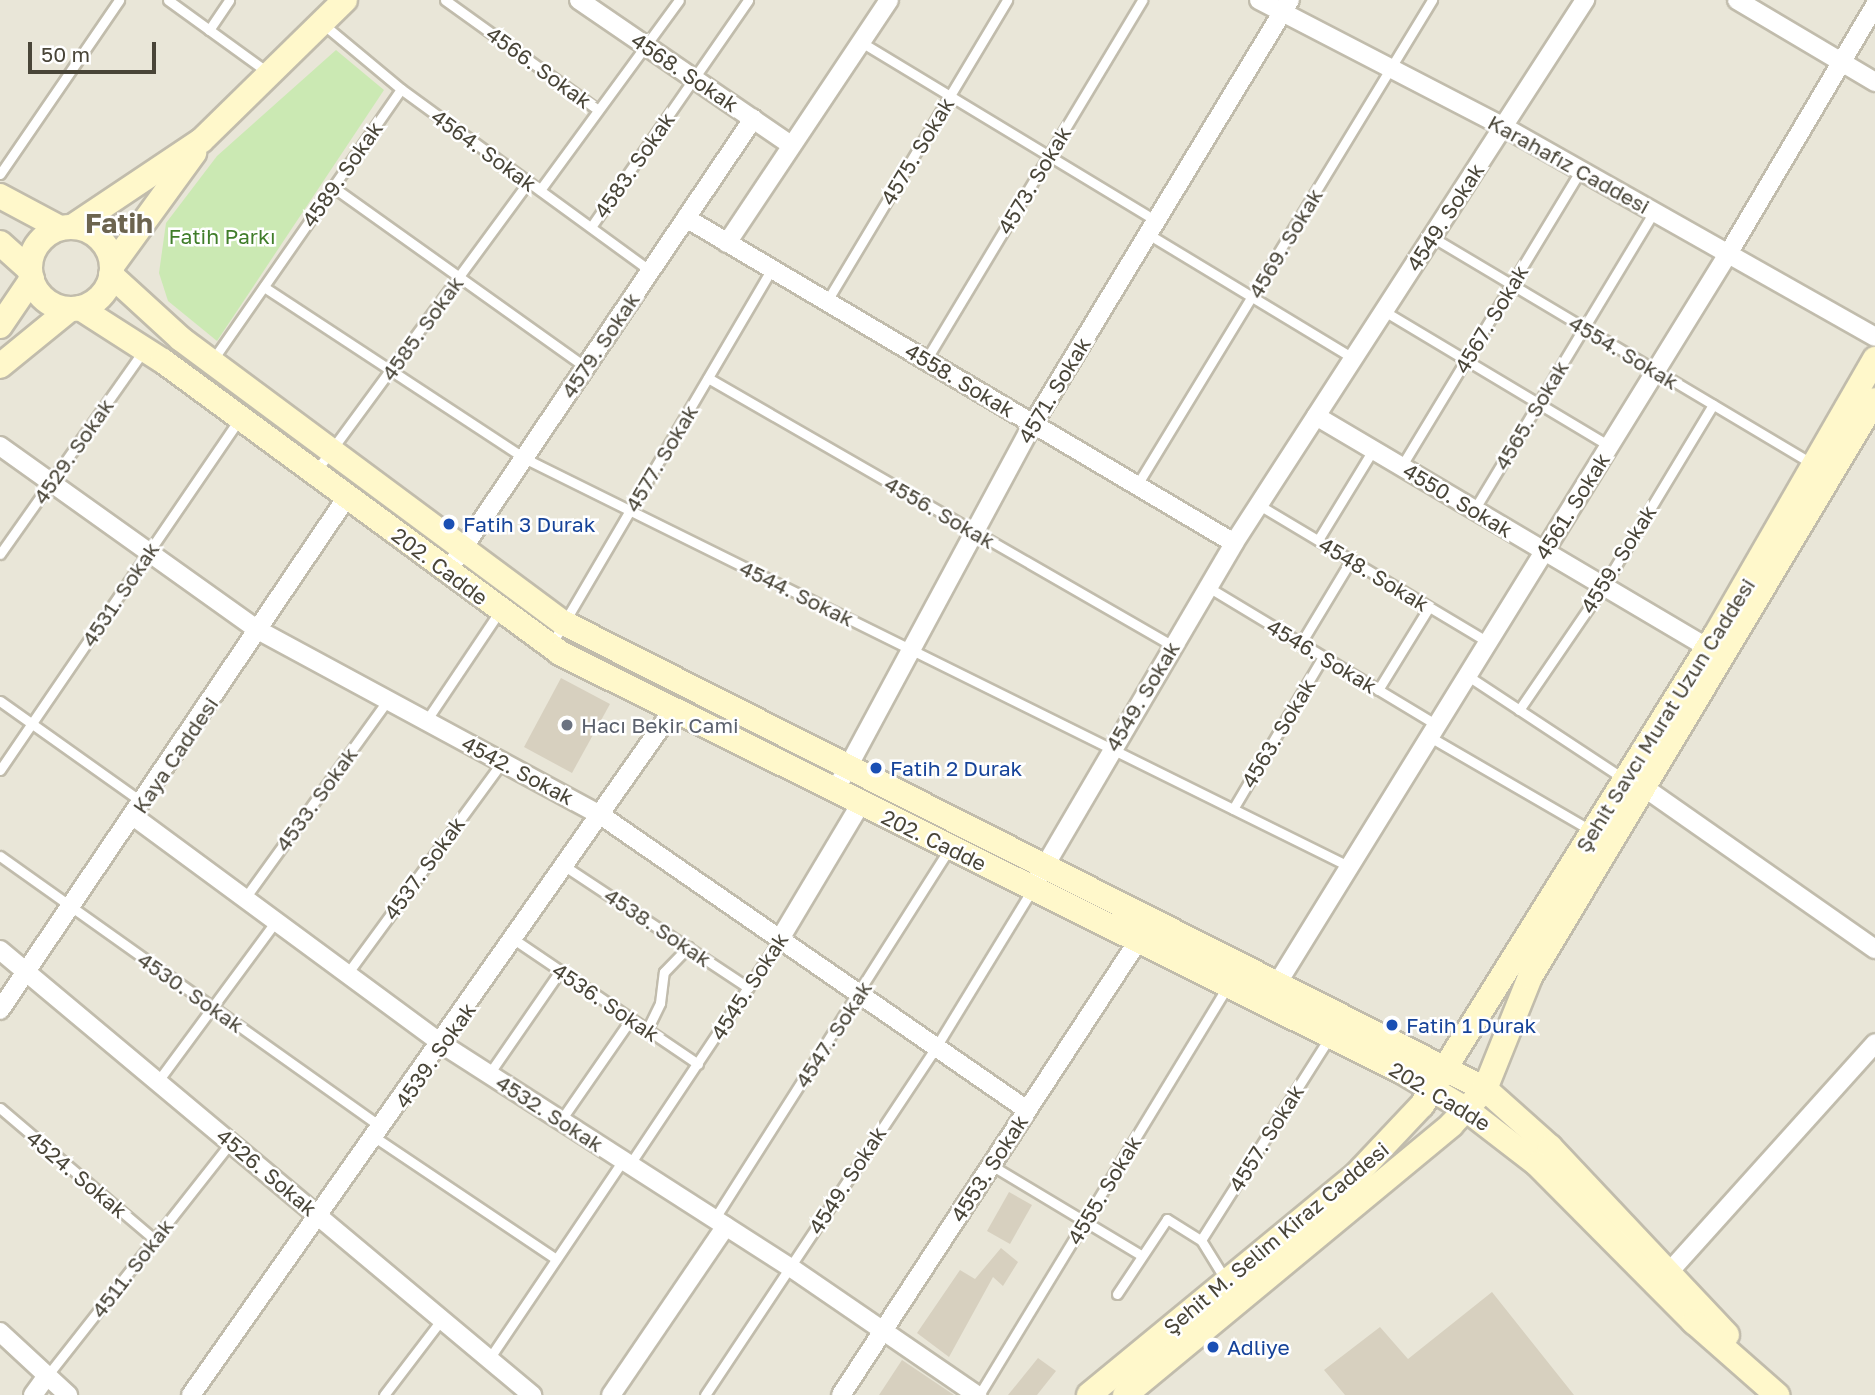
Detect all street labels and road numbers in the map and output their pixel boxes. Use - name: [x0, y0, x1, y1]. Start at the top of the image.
- street label: 4566. Sokak: [482, 21, 596, 113]
- street label: 4568. Sokak: [627, 27, 743, 117]
- street label: 4575. Sokak: [875, 93, 959, 209]
- street label: 4564. Sokak: [427, 104, 541, 196]
- street label: 4583. Sokak: [588, 107, 680, 223]
- street label: Karahafız Caddesi: [1484, 109, 1654, 219]
- street label: 4589. Sokak: [296, 116, 388, 232]
- street label: 4573. Sokak: [992, 121, 1076, 239]
- street label: 4549. Sokak: [1401, 158, 1489, 276]
- street label: 4569. Sokak: [1242, 184, 1328, 302]
- street label: 4567. Sokak: [1449, 260, 1533, 378]
- street label: 4585. Sokak: [376, 271, 468, 385]
- street label: 4579. Sokak: [555, 287, 645, 403]
- street label: 4554. Sokak: [1565, 310, 1683, 394]
- street label: 4571. Sokak: [1012, 332, 1096, 448]
- street label: 4558. Sokak: [901, 338, 1019, 422]
- street label: 4565. Sokak: [1489, 356, 1573, 474]
- street label: 4529. Sokak: [27, 393, 119, 509]
- street label: 4577. Sokak: [619, 400, 703, 516]
- street label: 4561. Sokak: [1529, 448, 1615, 564]
- street label: 4550. Sokak: [1399, 457, 1517, 543]
- street label: 4556. Sokak: [881, 470, 999, 554]
- street label: 4559. Sokak: [1575, 500, 1661, 618]
- street label: 202. Cadde: [387, 522, 493, 610]
- street label: 4548. Sokak: [1315, 531, 1433, 617]
- street label: 4531. Sokak: [76, 537, 164, 651]
- street label: 4544. Sokak: [736, 555, 858, 631]
- street label: Şehit Savcı Murat Uzun Caddesi: [1570, 573, 1760, 857]
- street label: 4546. Sokak: [1263, 613, 1381, 699]
- street label: 4549. Sokak: [1099, 637, 1185, 755]
- street label: 4563. Sokak: [1236, 674, 1320, 792]
- street label: Kaya Caddesi: [127, 692, 223, 818]
- street label: 4542. Sokak: [458, 730, 578, 810]
- street label: 4533. Sokak: [270, 742, 362, 856]
- street label: 202. Cadde: [878, 804, 990, 876]
- street label: 4537. Sokak: [378, 811, 470, 925]
- street label: 4538. Sokak: [600, 882, 716, 972]
- street label: 4545. Sokak: [705, 928, 793, 1044]
- street label: 4530. Sokak: [133, 946, 249, 1038]
- street label: 4536. Sokak: [548, 957, 664, 1047]
- street label: 4547. Sokak: [789, 976, 877, 1092]
- street label: 4539. Sokak: [389, 997, 481, 1113]
- street label: 202. Cadde: [1385, 1056, 1495, 1136]
- street label: 4532. Sokak: [492, 1069, 608, 1157]
- street label: 4557. Sokak: [1223, 1080, 1309, 1196]
- street label: 4553. Sokak: [945, 1110, 1033, 1226]
- street label: 4549. Sokak: [803, 1121, 891, 1239]
- street label: 4526. Sokak: [212, 1123, 322, 1221]
- street label: 4524. Sokak: [22, 1125, 132, 1223]
- street label: 4555. Sokak: [1062, 1131, 1146, 1249]
- street label: Şehit M. Selim Kiraz Caddesi: [1158, 1136, 1394, 1340]
- street label: 4511. Sokak: [86, 1214, 178, 1322]

